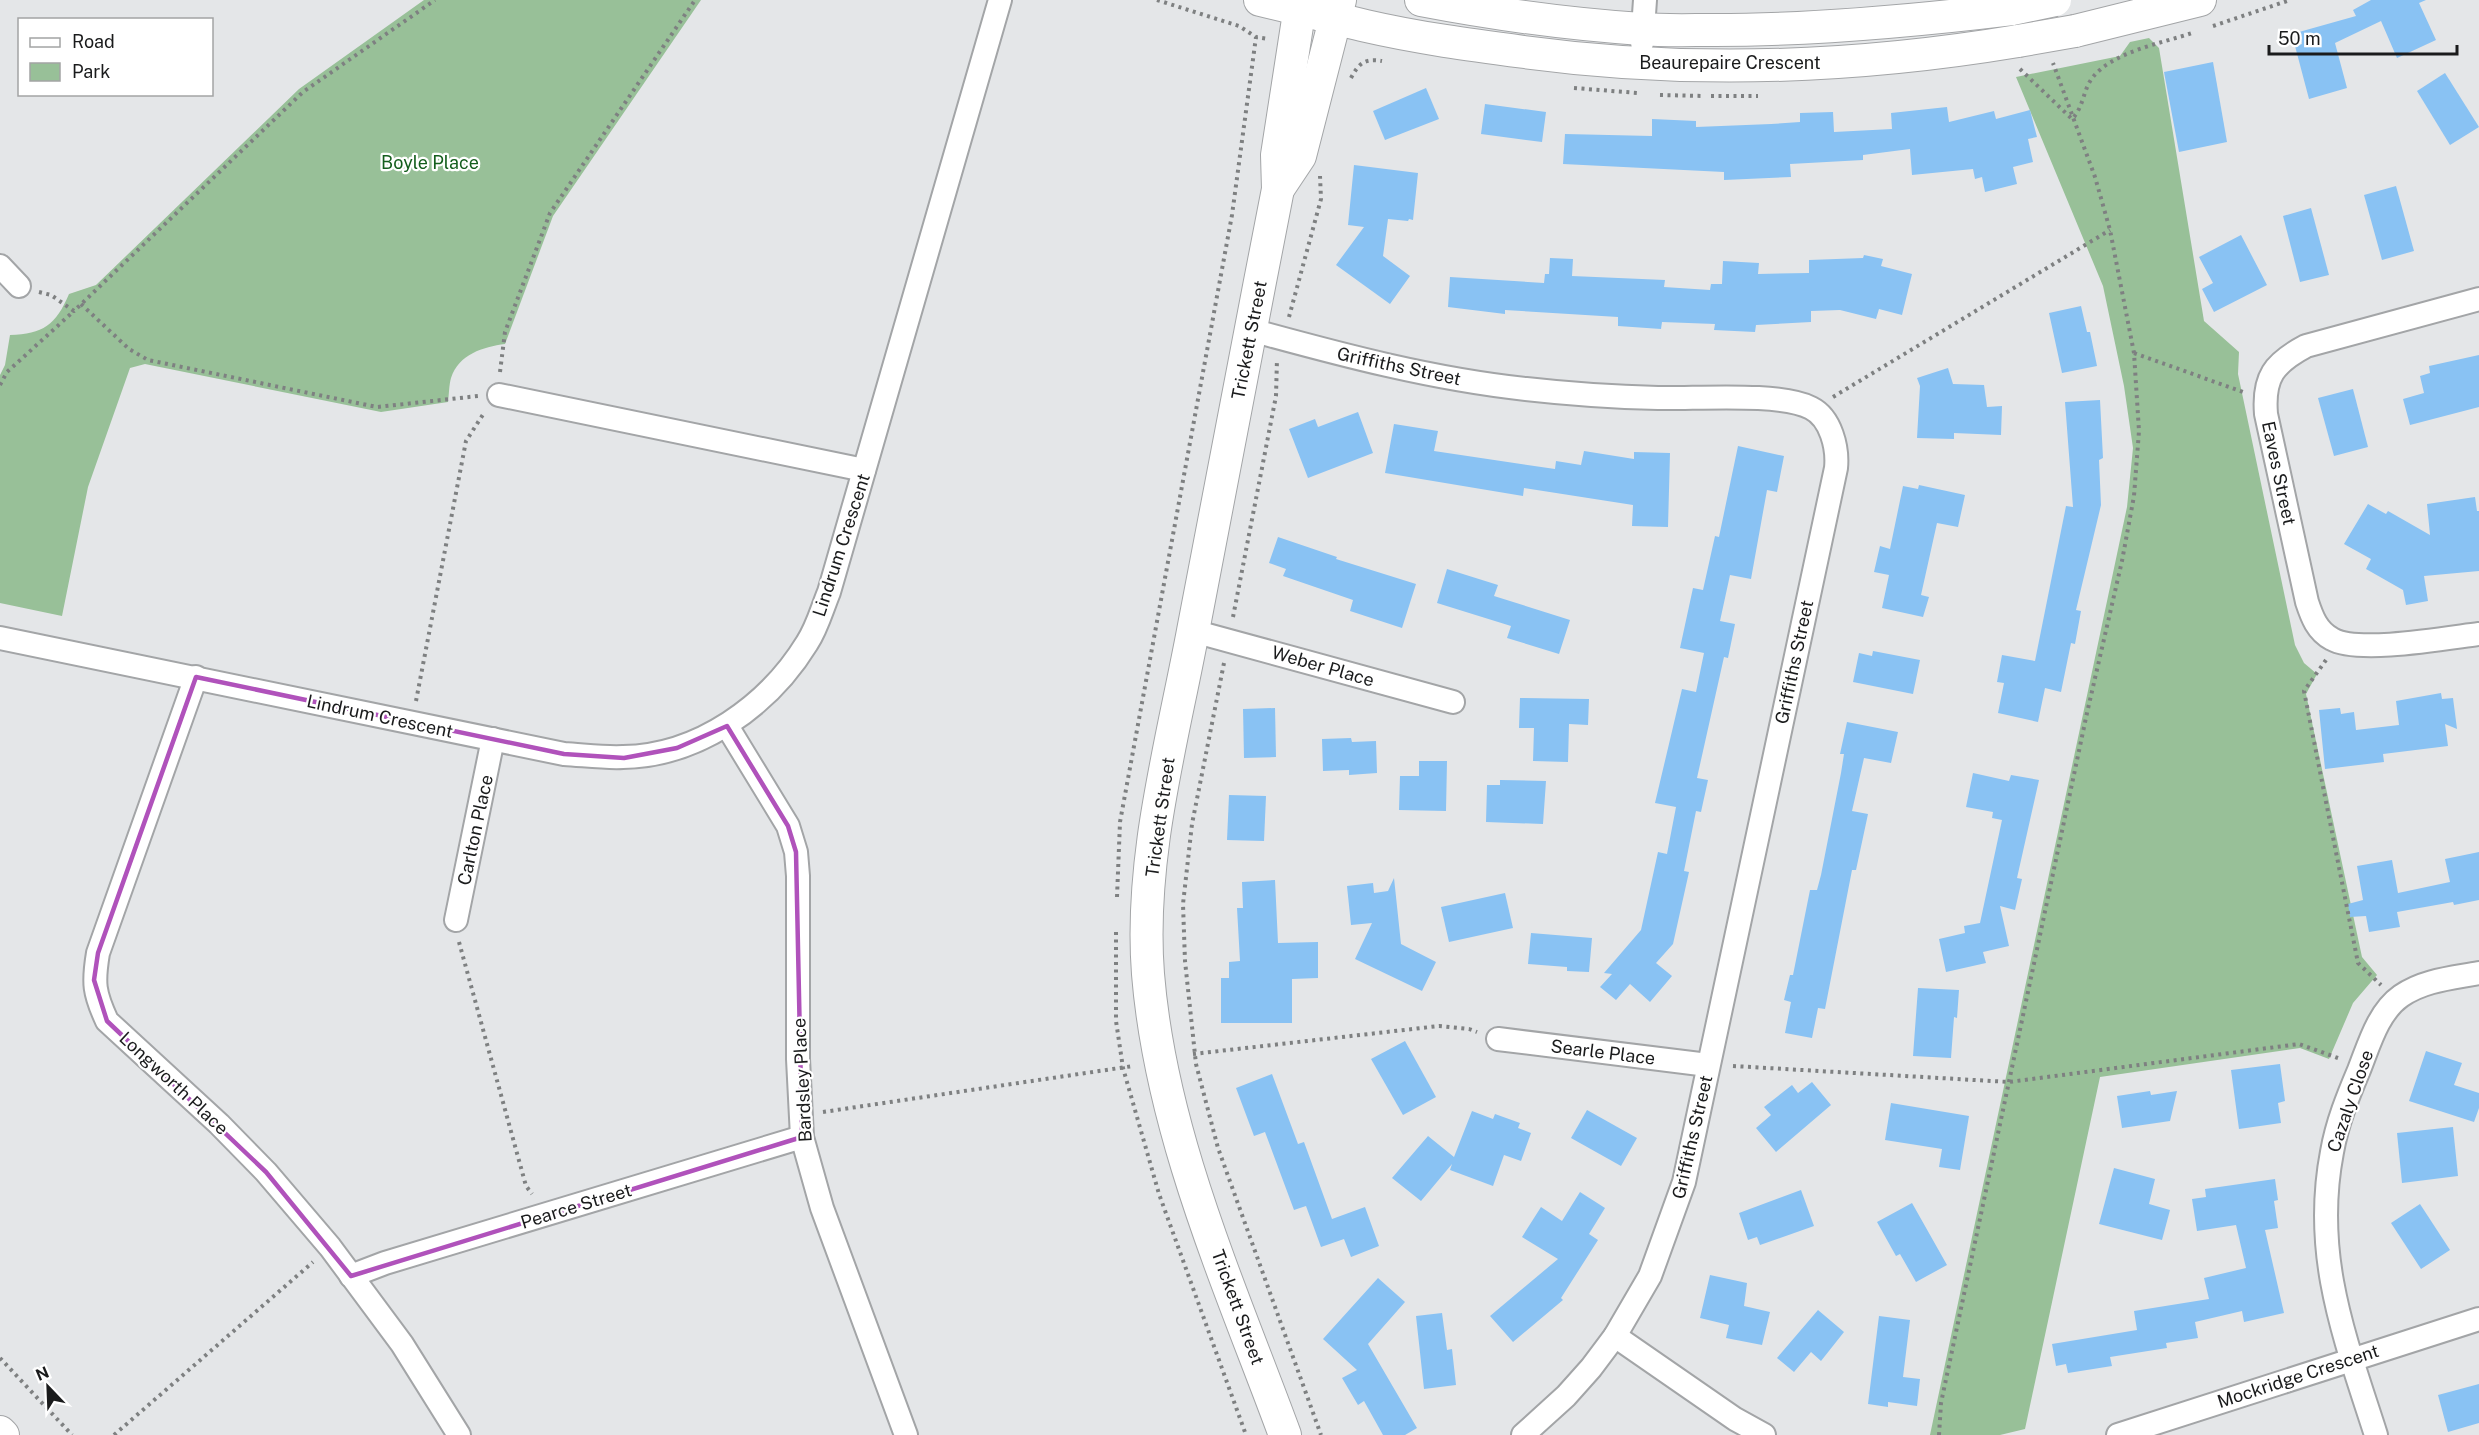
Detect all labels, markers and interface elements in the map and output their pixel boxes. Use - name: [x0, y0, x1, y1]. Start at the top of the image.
- legend: [18, 18, 213, 96]
- scale bar: [2269, 18, 2456, 56]
- text: 50 m: [2278, 28, 2321, 49]
- text: Road: [72, 31, 115, 52]
- street label: Beaurepaire Crescent: [1639, 52, 1821, 73]
- text: Park: [72, 61, 110, 82]
- park label: Boyle Place: [381, 152, 479, 173]
- street label: Trickett Street: [1227, 279, 1271, 401]
- street label: Griffiths Street: [1335, 343, 1463, 389]
- street label: Eaves Street: [2258, 419, 2300, 527]
- street label: Lindrum Crescent: [808, 471, 874, 619]
- street label: Griffiths Street: [1771, 598, 1817, 726]
- street label: Weber Place: [1269, 641, 1377, 691]
- street label: Lindrum Crescent: [305, 690, 455, 742]
- street label: Trickett Street: [1141, 756, 1179, 878]
- street label: Carlton Place: [453, 773, 497, 887]
- street label: Bardsley Place: [788, 1017, 816, 1143]
- street label: Longworth Place: [115, 1027, 233, 1139]
- street label: Searle Place: [1549, 1035, 1657, 1069]
- street label: Cazaly Close: [2323, 1047, 2377, 1155]
- street label: Griffiths Street: [1668, 1073, 1716, 1201]
- street label: Pearce Street: [518, 1179, 634, 1233]
- street label: Trickett Street: [1207, 1247, 1269, 1367]
- street label: Mockridge Crescent: [2214, 1340, 2382, 1412]
- north arrow: [18, 1357, 78, 1417]
- text: N: [33, 1362, 52, 1385]

